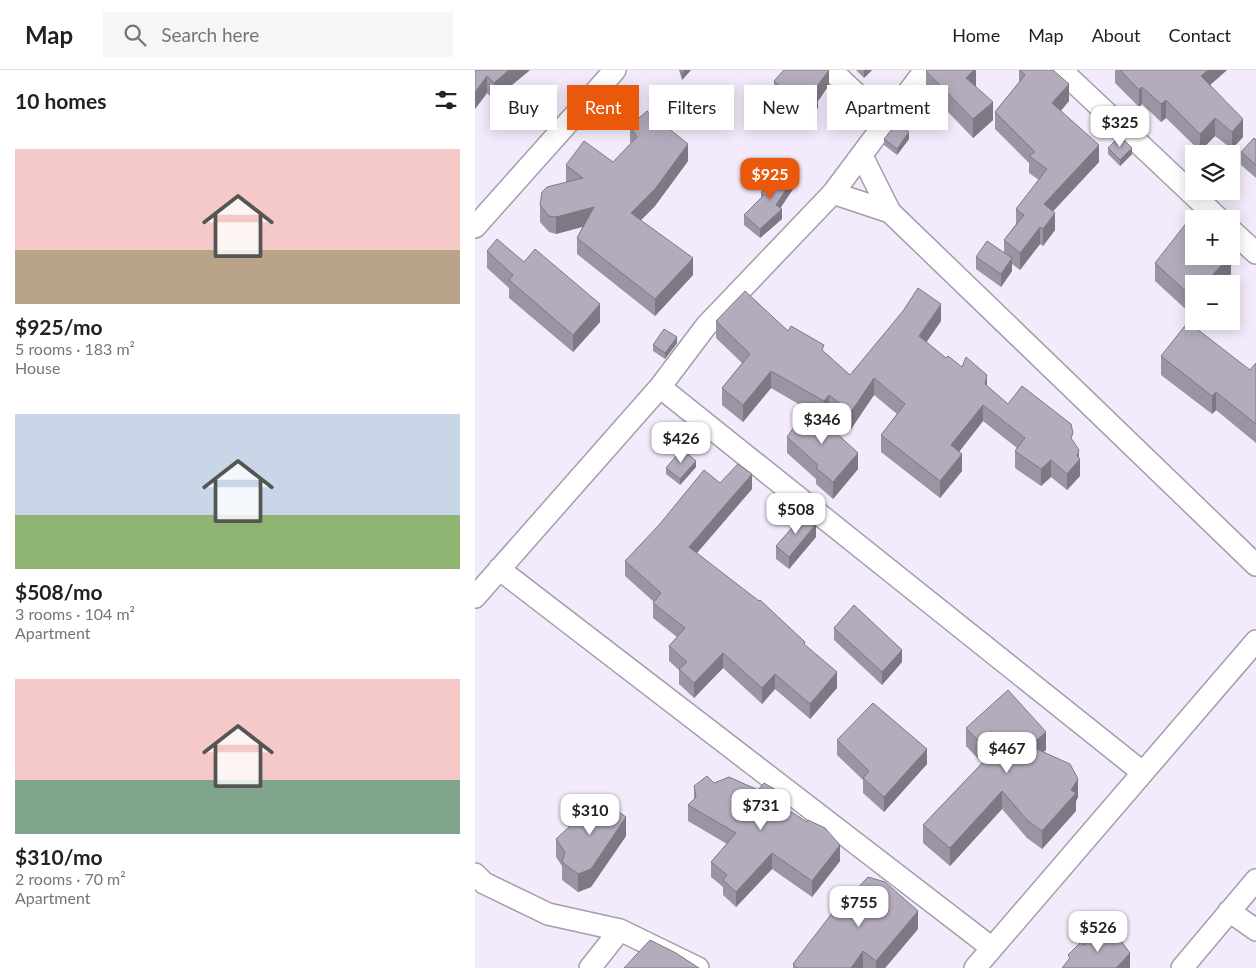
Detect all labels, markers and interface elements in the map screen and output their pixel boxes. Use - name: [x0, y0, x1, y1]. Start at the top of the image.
- search box: [103, 12, 453, 57]
- text: Map: [25, 20, 73, 49]
- icon: search: [121, 21, 149, 49]
- text: Search here: [161, 23, 259, 46]
- text: Home: [952, 24, 1000, 46]
- text: Map: [1028, 24, 1064, 46]
- text: About: [1092, 24, 1141, 46]
- text: Contact: [1169, 24, 1231, 46]
- chip: Buy: [490, 85, 557, 130]
- chip: Rent: [567, 85, 639, 130]
- chip: Filters: [649, 85, 734, 130]
- chip: New: [744, 85, 817, 130]
- chip: Apartment: [827, 85, 948, 130]
- icon: filters: [432, 86, 460, 114]
- text: 10 homes: [15, 88, 106, 113]
- pin: $325: [1090, 106, 1150, 148]
- text: $325: [1101, 112, 1139, 131]
- map controls: [1185, 145, 1240, 330]
- button: layers: [1185, 145, 1240, 200]
- pin: $925: [740, 158, 800, 200]
- text: $925: [751, 164, 789, 183]
- icon: home: [193, 181, 283, 271]
- button: +: [1185, 210, 1240, 265]
- button: −: [1185, 275, 1240, 330]
- text: $925/mo: [15, 314, 103, 339]
- text: 5 rooms · 183 m²: [15, 339, 135, 358]
- text: House: [15, 358, 60, 377]
- pin: $346: [792, 402, 852, 445]
- text: $346: [803, 409, 841, 428]
- pin: $426: [651, 422, 711, 464]
- text: $426: [662, 428, 700, 447]
- icon: home: [193, 446, 283, 536]
- pin: $508: [766, 492, 826, 535]
- text: $508: [777, 499, 815, 518]
- text: $508/mo: [15, 579, 103, 604]
- text: 3 rooms · 104 m²: [15, 604, 135, 623]
- text: Apartment: [15, 623, 90, 642]
- icon: home: [193, 711, 283, 801]
- pin: $467: [977, 732, 1037, 774]
- text: $467: [988, 738, 1026, 757]
- pin: $731: [731, 788, 791, 831]
- pin: $310: [560, 794, 620, 836]
- text: $731: [742, 795, 780, 814]
- text: $310: [571, 800, 609, 819]
- text: $310/mo: [15, 844, 103, 869]
- text: 2 rooms · 70 m²: [15, 869, 126, 888]
- pin: $755: [829, 886, 889, 928]
- text: Apartment: [15, 888, 90, 907]
- text: $755: [840, 892, 878, 911]
- pin: $526: [1068, 910, 1128, 953]
- text: $526: [1079, 917, 1117, 936]

